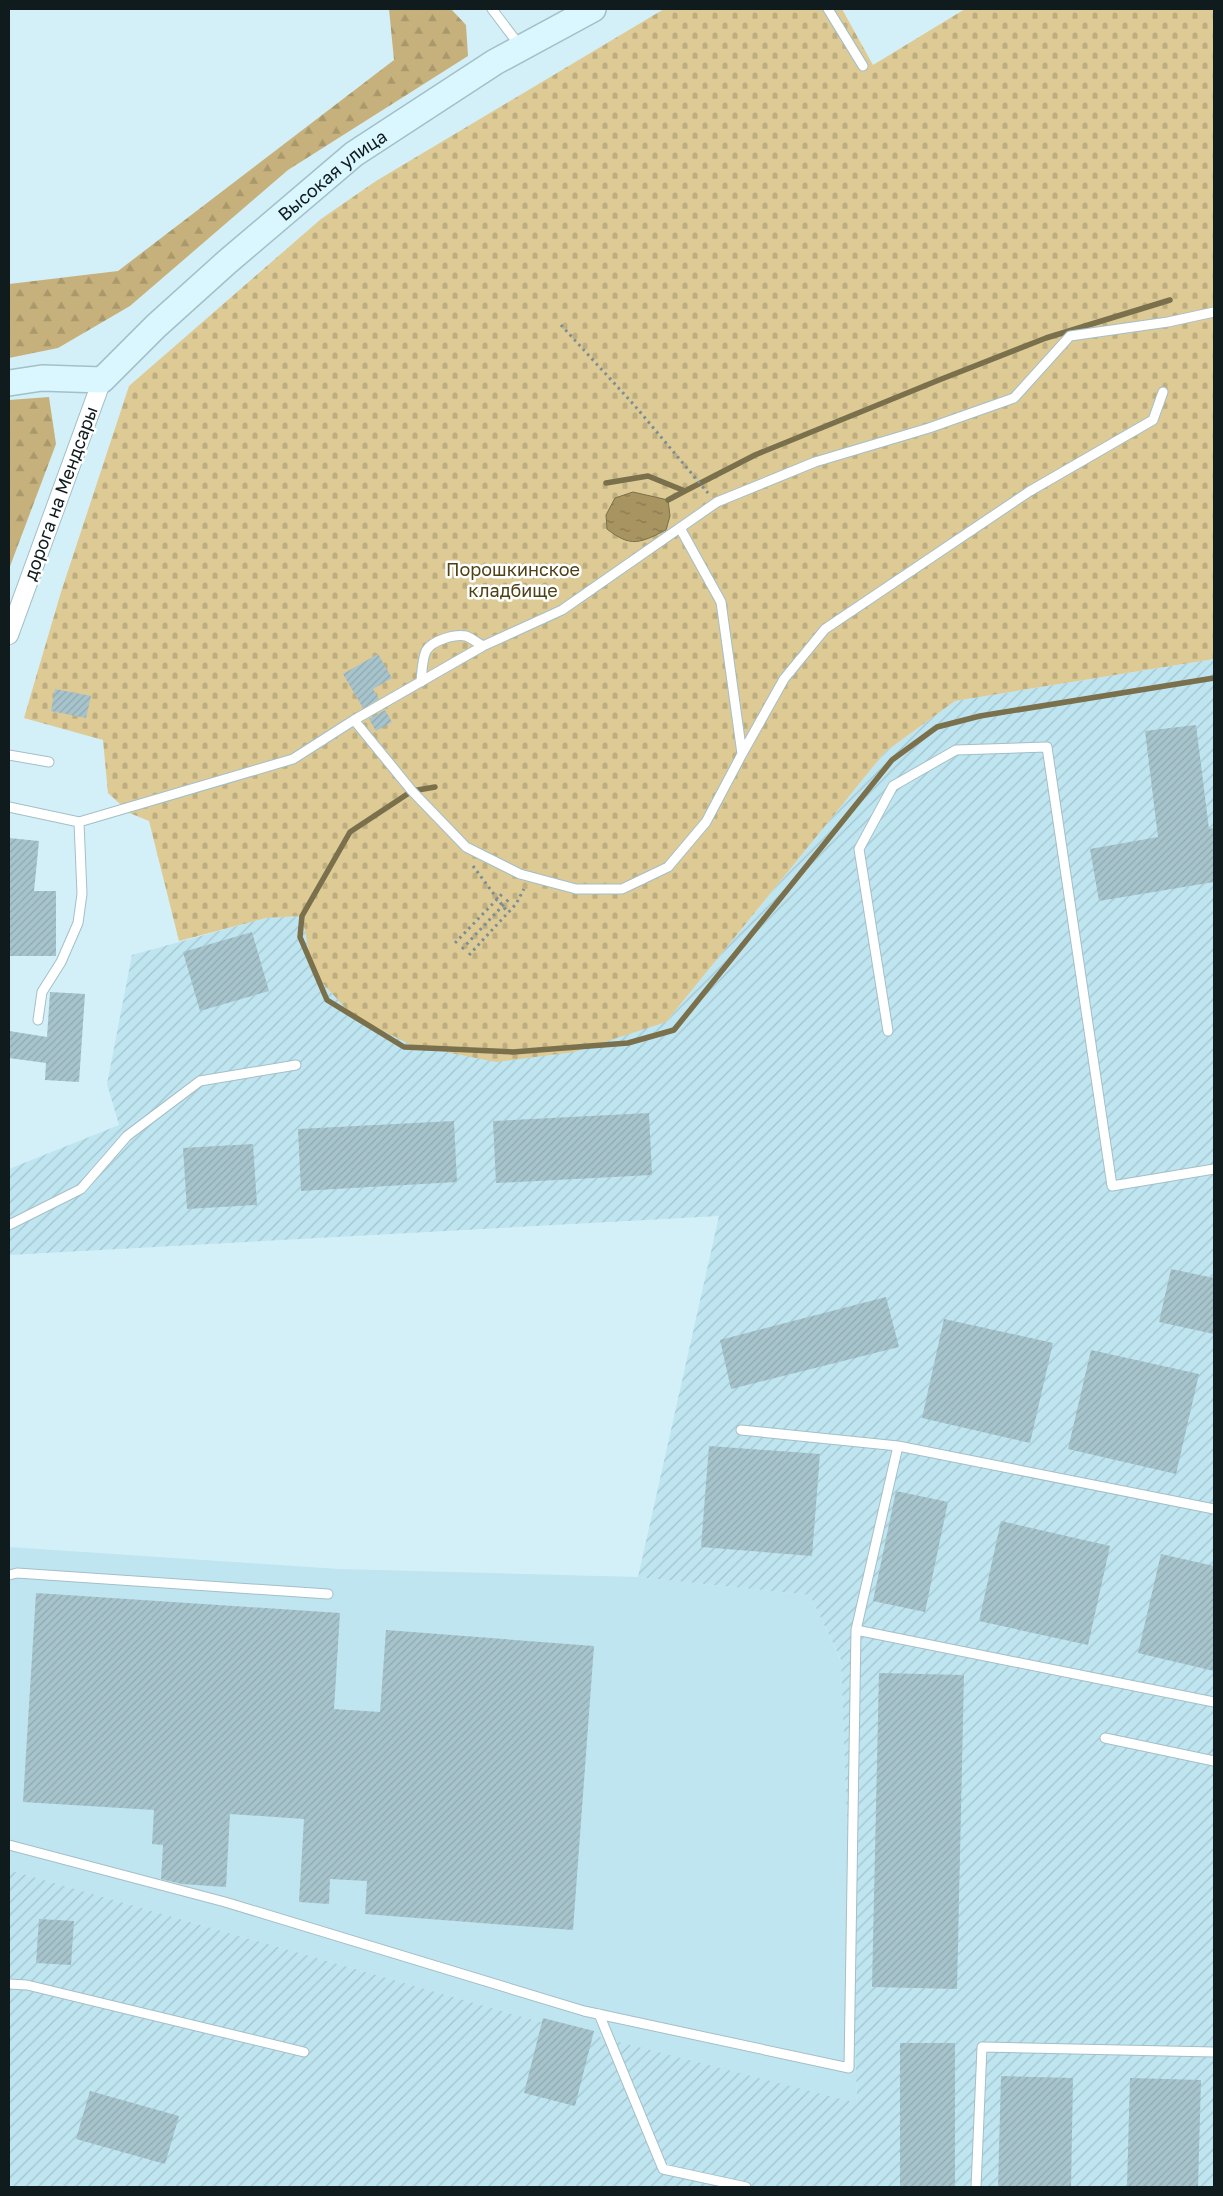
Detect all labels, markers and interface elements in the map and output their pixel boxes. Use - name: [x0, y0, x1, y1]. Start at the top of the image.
- street label: Высокая улица: [273, 125, 391, 225]
- street label: дорога на Мендсары: [18, 403, 102, 583]
- park label: Порошкинское кладбище: [446, 558, 580, 601]

